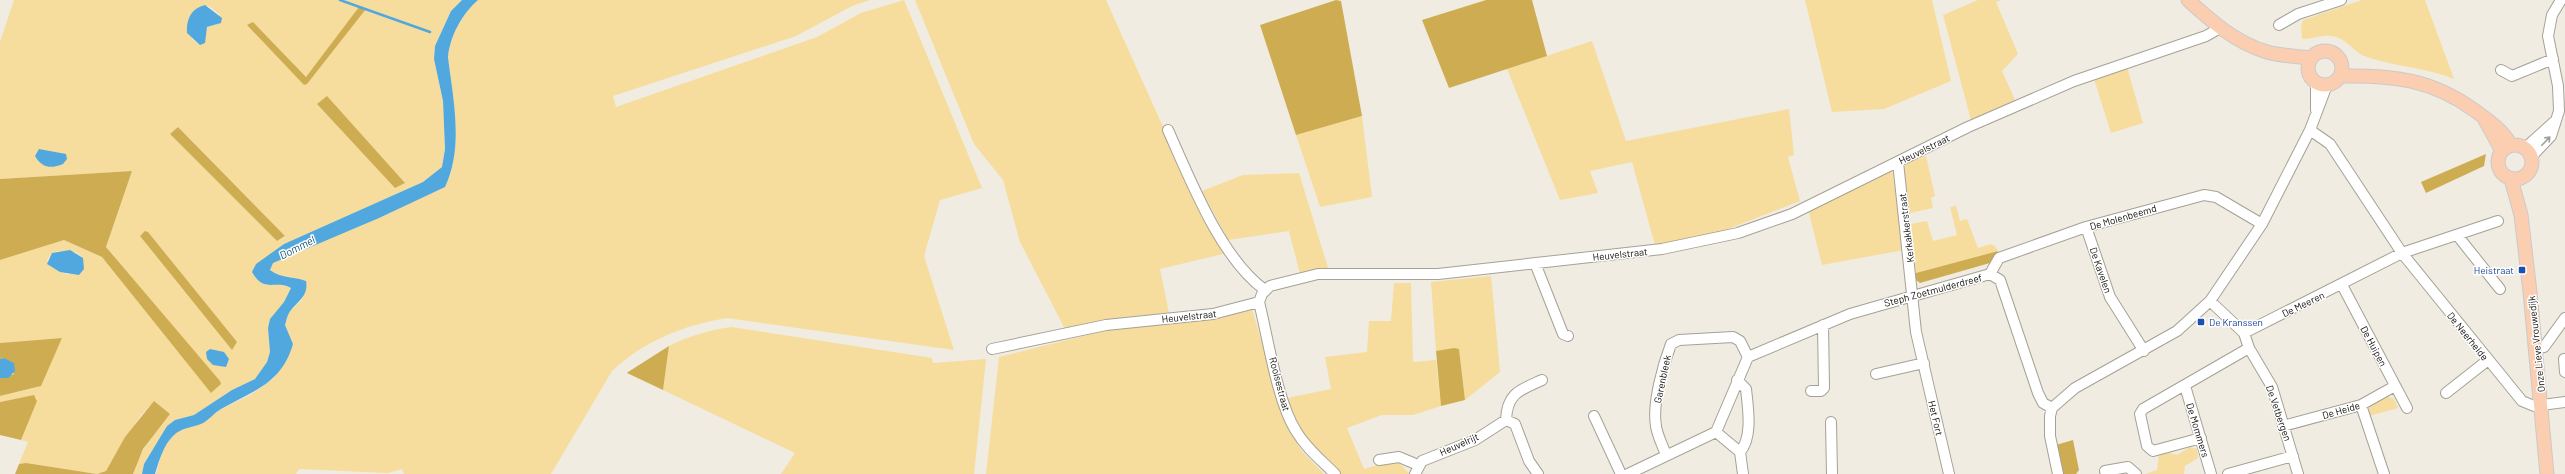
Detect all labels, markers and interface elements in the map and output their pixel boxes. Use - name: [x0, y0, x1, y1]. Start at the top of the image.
- street label: Heuvelstraat: [1897, 131, 1952, 167]
- one-way arrow: [2541, 136, 2551, 146]
- street label: Kerkakkerstraat: [1896, 192, 1916, 263]
- street label: De Molenbeemd: [2088, 202, 2158, 232]
- water label: Dommel: [277, 232, 317, 261]
- street label: Heuvelstraat: [1592, 245, 1648, 263]
- street label: De Kavelen: [2088, 246, 2114, 294]
- place label: Heistraat: [2474, 264, 2514, 276]
- marker: Heistraat: [2517, 265, 2527, 275]
- street label: Steph Zoetmulderdreef: [1883, 271, 1984, 309]
- street label: De Meeren: [2280, 289, 2326, 319]
- street label: Onze Lieve Vrouwedijk: [2525, 295, 2547, 393]
- street label: Heuvelstraat: [1161, 307, 1217, 325]
- street label: De Neerheide: [2445, 309, 2491, 363]
- place label: De Kranssen: [2209, 316, 2263, 328]
- marker: De Kranssen: [2196, 317, 2206, 327]
- street label: De Huipen: [2358, 324, 2390, 368]
- street label: Garenbleek: [1651, 354, 1673, 404]
- street label: Rooisestraat: [1267, 356, 1293, 413]
- street label: De Vetbergen: [2264, 384, 2294, 442]
- street label: Het Fort: [1926, 399, 1946, 437]
- street label: De Heide: [2321, 399, 2361, 421]
- street label: De Mommers: [2184, 401, 2212, 459]
- street label: Heuvelrijt: [1437, 430, 1481, 458]

